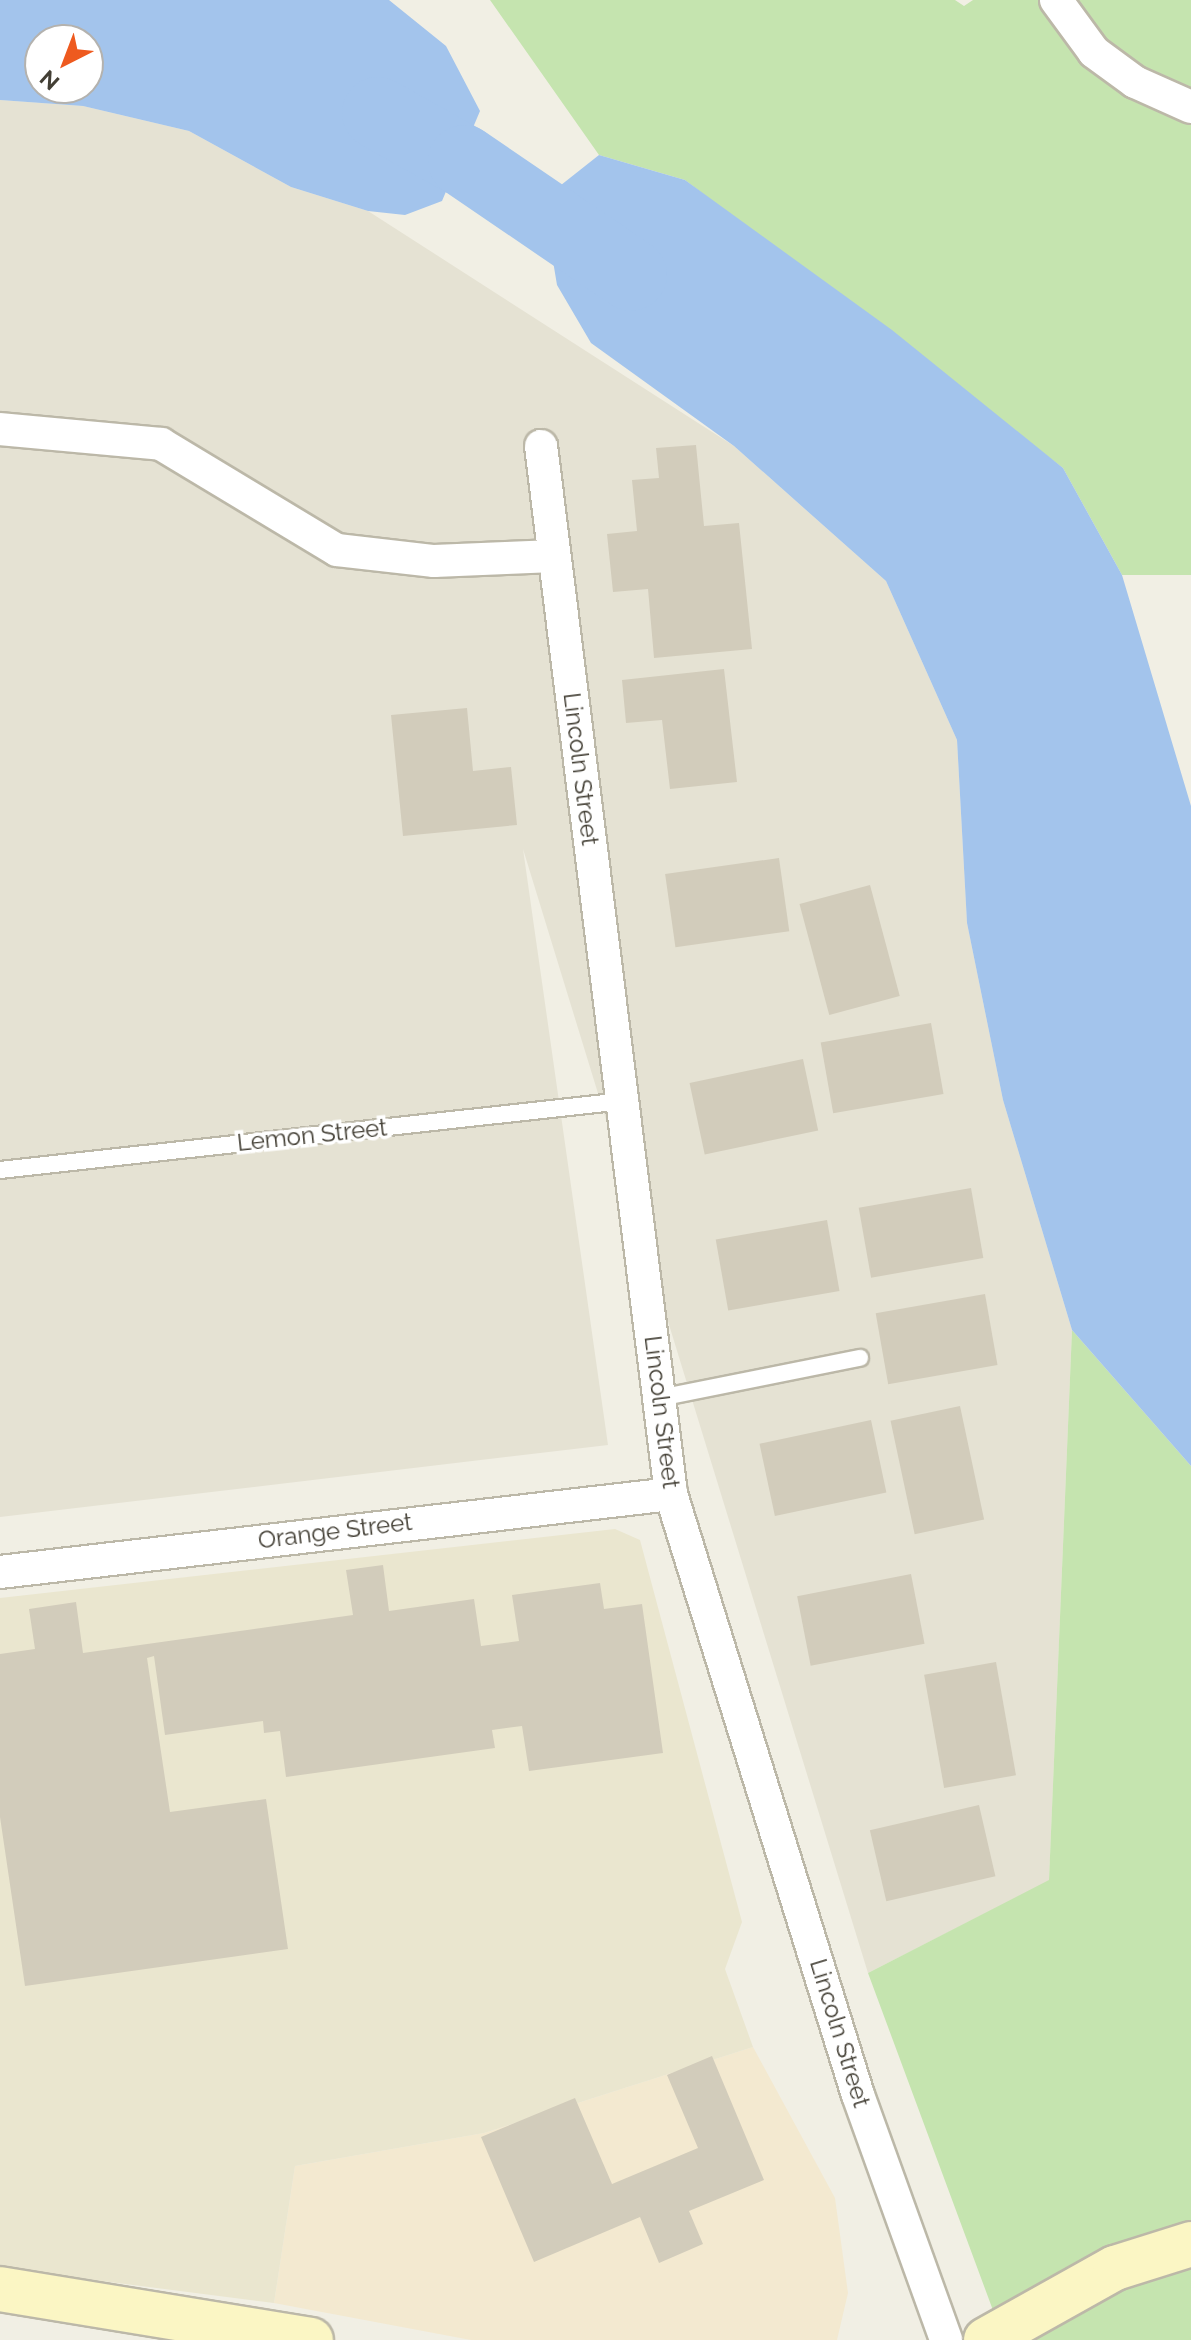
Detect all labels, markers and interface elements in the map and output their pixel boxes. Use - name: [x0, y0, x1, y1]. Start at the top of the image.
- north arrow: [24, 24, 104, 104]
- text: N: [34, 65, 64, 96]
- street label: Lincoln Street: [557, 691, 605, 847]
- street label: Lemon Street: [236, 1113, 388, 1157]
- street label: Lincoln Street: [638, 1334, 686, 1490]
- street label: Orange Street: [256, 1507, 414, 1555]
- street label: Lincoln Street: [804, 1955, 876, 2111]

